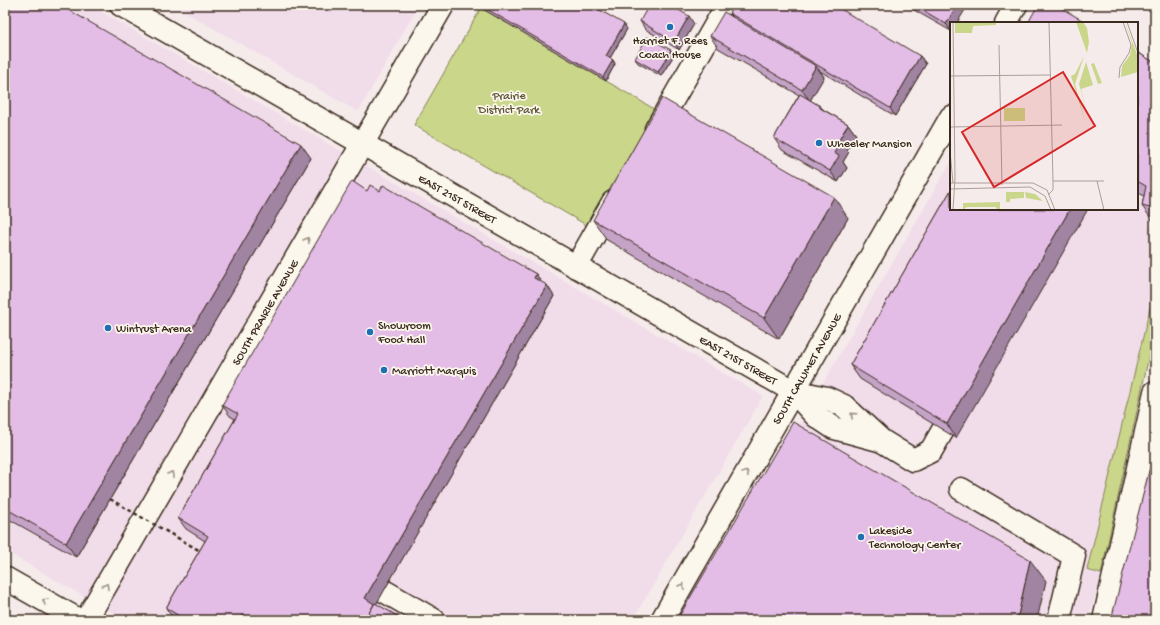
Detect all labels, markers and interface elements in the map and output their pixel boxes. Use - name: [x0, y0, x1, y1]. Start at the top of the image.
- marker: Harriet F. Rees Coach House: [665, 22, 675, 32]
- inset map: [950, 22, 1138, 210]
- place label: Harriet F. Rees Coach House: [633, 35, 708, 63]
- park label: Prairie District Park: [477, 90, 541, 118]
- marker: Wheeler Mansion: [814, 138, 824, 148]
- place label: Wheeler Mansion: [827, 138, 912, 152]
- street label: EAST 21ST STREET: [415, 172, 499, 229]
- one-way arrow: [303, 237, 310, 244]
- street label: SOUTH PRAIRIE AVENUE: [230, 257, 303, 369]
- street label: SOUTH CALUMET AVENUE: [771, 311, 846, 428]
- place label: Showroom Food Hall: [377, 320, 431, 348]
- marker: Wintrust Arena: [103, 323, 113, 333]
- place label: Wintrust Arena: [116, 323, 192, 337]
- marker: Showroom Food Hall: [365, 327, 375, 337]
- street label: EAST 21ST STREET: [696, 334, 780, 390]
- marker: Marriott Marquis: [379, 365, 389, 375]
- place label: Marriott Marquis: [392, 365, 477, 379]
- one-way arrow: [850, 412, 858, 419]
- one-way arrow: [741, 470, 749, 477]
- one-way arrow: [167, 471, 174, 478]
- place label: Lakeside Technology Center: [868, 525, 962, 553]
- marker: Lakeside Technology Center: [856, 532, 866, 542]
- one-way arrow: [102, 583, 109, 590]
- one-way arrow: [677, 583, 684, 590]
- one-way arrow: [42, 598, 49, 605]

